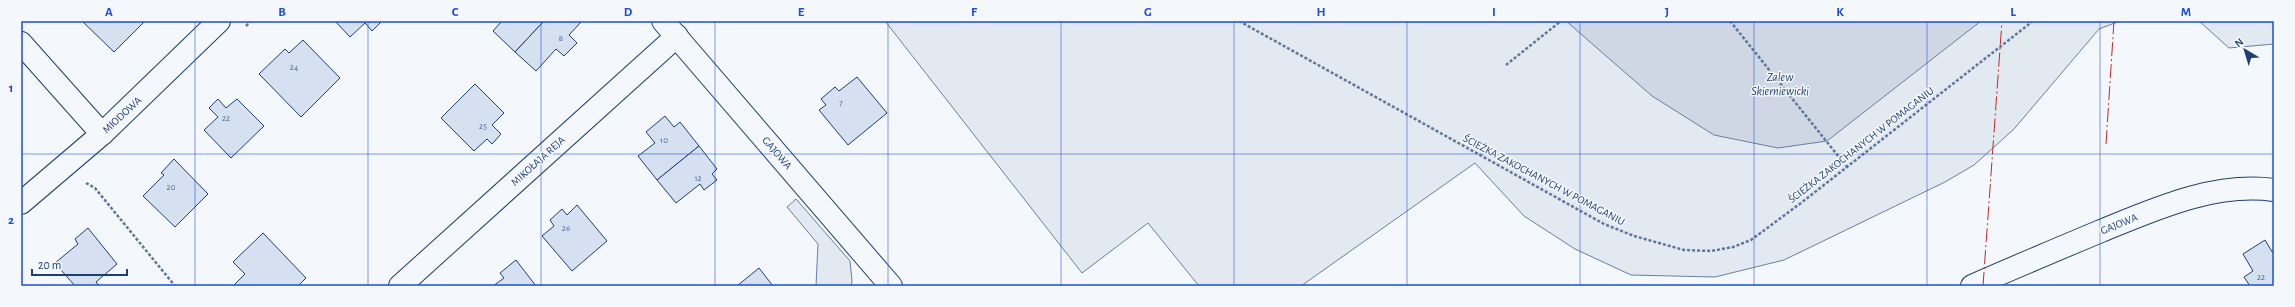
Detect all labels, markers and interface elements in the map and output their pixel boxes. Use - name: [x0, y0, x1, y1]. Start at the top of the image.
- text: A: [105, 6, 113, 19]
- text: B: [278, 6, 286, 19]
- text: C: [452, 6, 459, 19]
- text: D: [624, 6, 633, 19]
- text: E: [798, 6, 805, 19]
- text: F: [971, 6, 978, 19]
- text: G: [1144, 6, 1152, 19]
- text: H: [1316, 6, 1326, 19]
- text: I: [1492, 6, 1496, 19]
- text: J: [1665, 6, 1669, 19]
- text: K: [1836, 6, 1844, 19]
- text: L: [2010, 6, 2016, 19]
- text: M: [2181, 6, 2191, 19]
- north arrow: [2225, 30, 2265, 70]
- house number: 8: [559, 34, 563, 43]
- text: N: [2233, 36, 2246, 49]
- house number: 24: [290, 63, 299, 72]
- water label: Zalew Skierniewicki: [1751, 71, 1809, 97]
- text: 1: [9, 82, 13, 95]
- street label: ŚCIEŻKA ZAKOCHANYCH W POMAGANIU: [1786, 84, 1936, 205]
- street label: MIODOWA: [101, 94, 144, 135]
- house number: 7: [839, 99, 843, 108]
- house number: 22: [222, 114, 230, 123]
- house number: 25: [479, 122, 487, 131]
- street label: ŚCIEŻKA ZAKOCHANYCH W POMAGANIU: [1461, 132, 1627, 227]
- street label: MIKOŁAJA REJA: [509, 134, 568, 188]
- street label: GAJOWA: [760, 135, 794, 172]
- house number: 10: [660, 136, 668, 145]
- house number: 12: [694, 174, 702, 183]
- house number: 20: [167, 183, 176, 192]
- street label: GAJOWA: [2099, 211, 2140, 236]
- text: 2: [8, 214, 14, 227]
- house number: 26: [562, 224, 570, 233]
- scale bar: [32, 251, 127, 277]
- text: 20 m: [38, 259, 61, 271]
- house number: 22: [2257, 273, 2265, 282]

